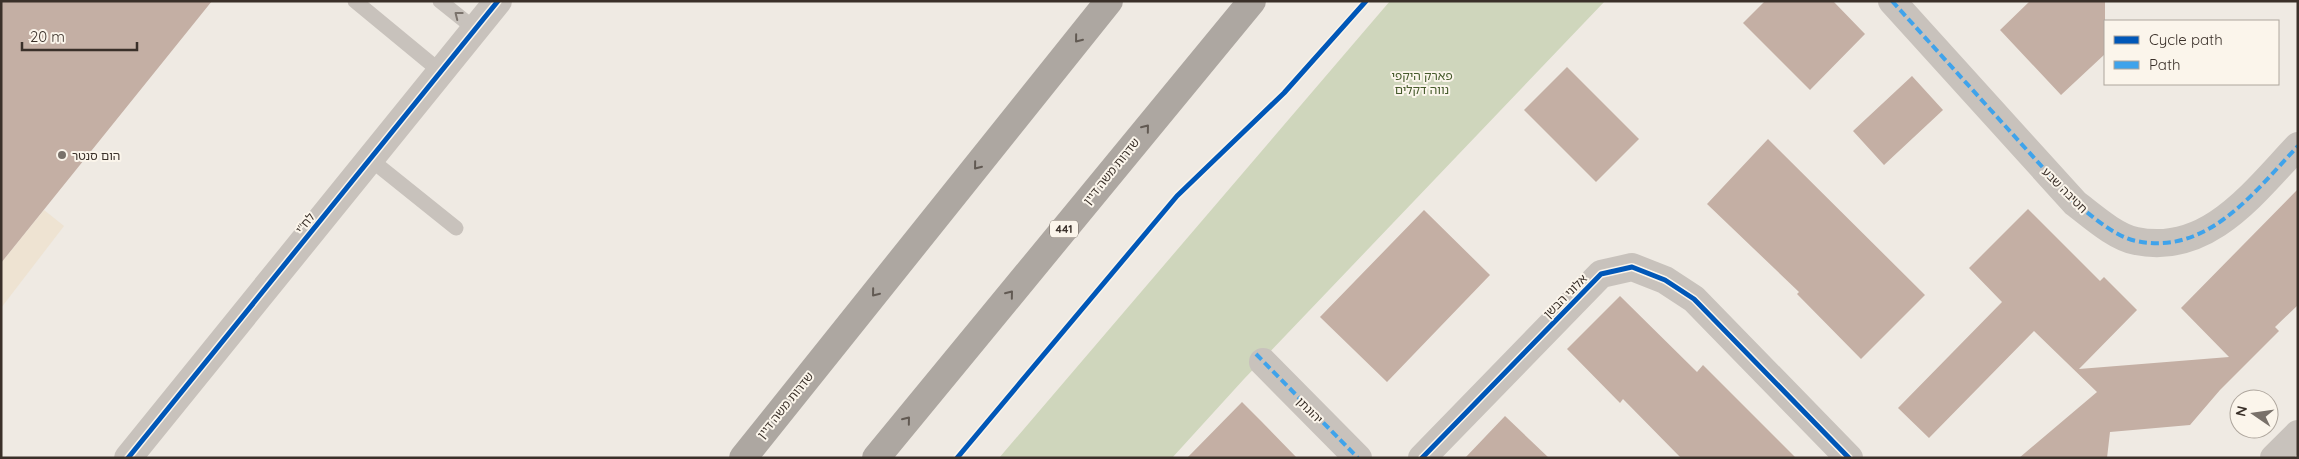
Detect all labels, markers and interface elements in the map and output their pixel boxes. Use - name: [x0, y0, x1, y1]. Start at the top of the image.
- one-way arrow: [454, 12, 463, 21]
- scale bar: [22, 20, 138, 52]
- legend: [2104, 20, 2279, 85]
- text: 20 m: [30, 27, 65, 46]
- text: Cycle path: [2149, 30, 2223, 49]
- one-way arrow: [1076, 33, 1084, 42]
- text: Path: [2149, 55, 2181, 74]
- park label: פארק היקפי נווה דקלים: [1391, 68, 1453, 97]
- one-way arrow: [1141, 125, 1149, 134]
- street label: שדרות משה דיין: [1080, 135, 1142, 207]
- place label: הום סנטר: [72, 148, 120, 163]
- marker: הום סנטר: [56, 149, 68, 161]
- one-way arrow: [974, 160, 982, 169]
- street label: חטיבה שבע: [2039, 164, 2091, 216]
- street label: לח"י: [292, 210, 318, 236]
- road number: 441: [1050, 220, 1078, 238]
- street label: אלוני הבשן: [1540, 271, 1590, 321]
- one-way arrow: [872, 287, 881, 297]
- one-way arrow: [1004, 291, 1013, 300]
- street label: שדרות משה דיין: [754, 369, 816, 441]
- north arrow: [2229, 389, 2279, 439]
- street label: יהונתן: [1294, 394, 1326, 426]
- text: N: [2231, 404, 2251, 418]
- one-way arrow: [901, 417, 909, 426]

